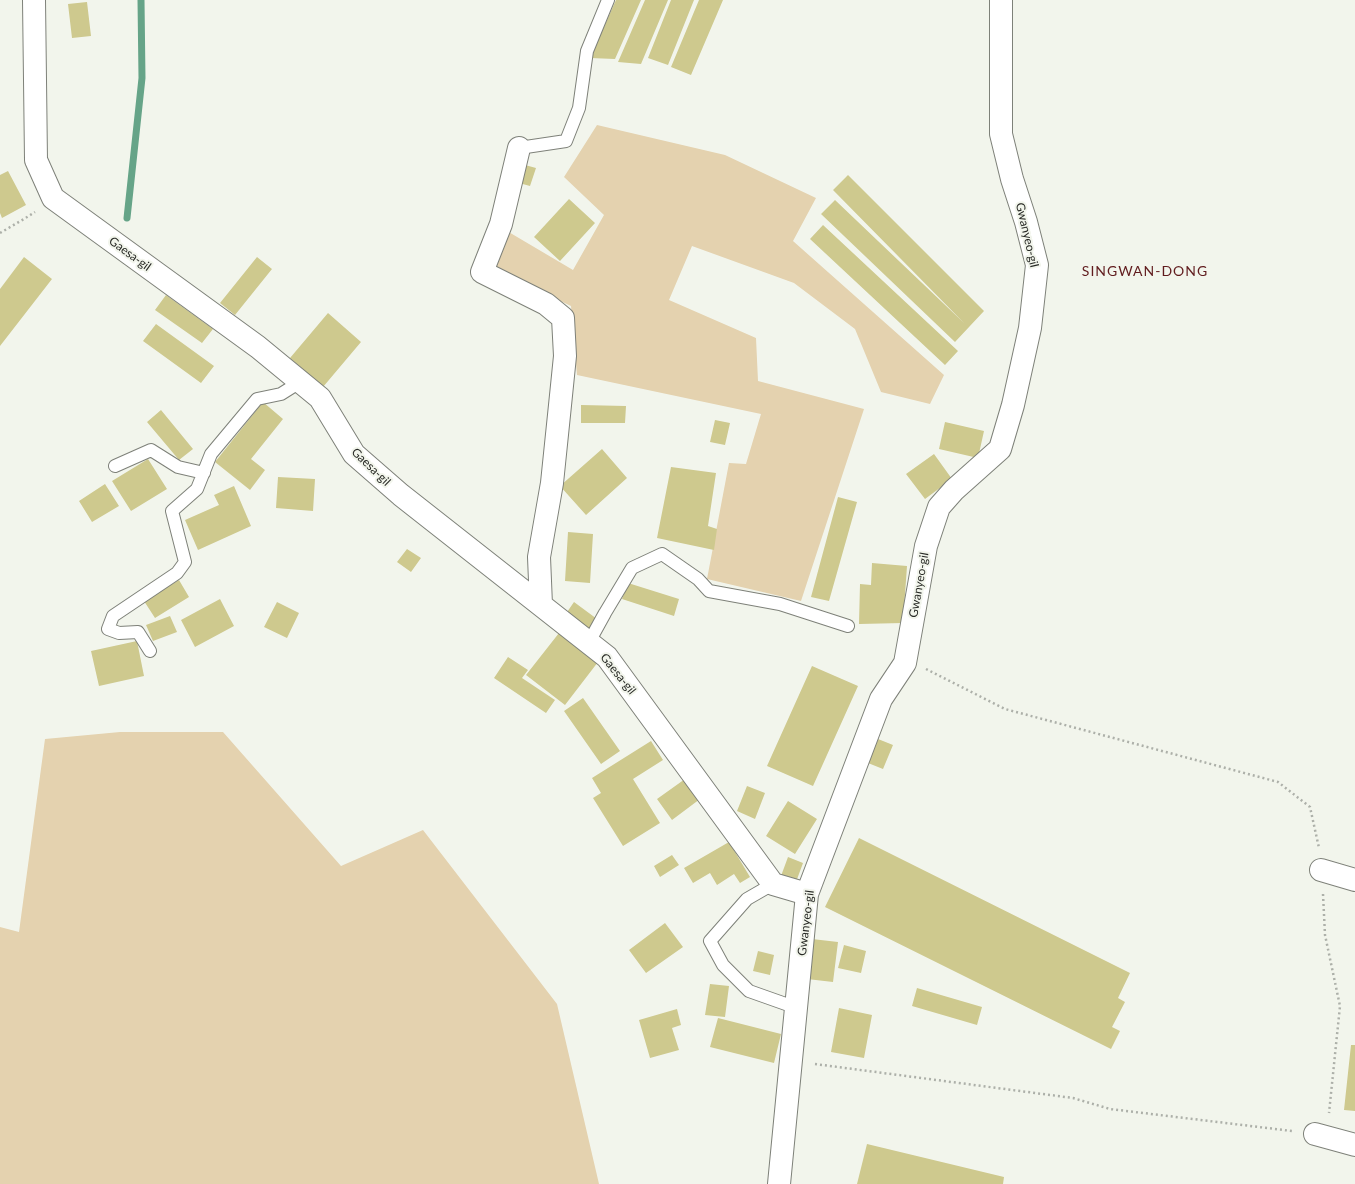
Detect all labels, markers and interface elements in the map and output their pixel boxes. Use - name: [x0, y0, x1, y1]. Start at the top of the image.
- street label: Gwanyeo-gil: [1013, 201, 1041, 269]
- street label: Gaesa-gil: [106, 234, 154, 274]
- district label: SINGWAN-DONG: [1082, 263, 1208, 279]
- street label: Gaesa-gil: [349, 445, 393, 489]
- street label: Gwanyeo-gil: [906, 551, 932, 619]
- street label: Gaesa-gil: [597, 651, 639, 697]
- street label: Gwanyeo-gil: [795, 889, 817, 957]

